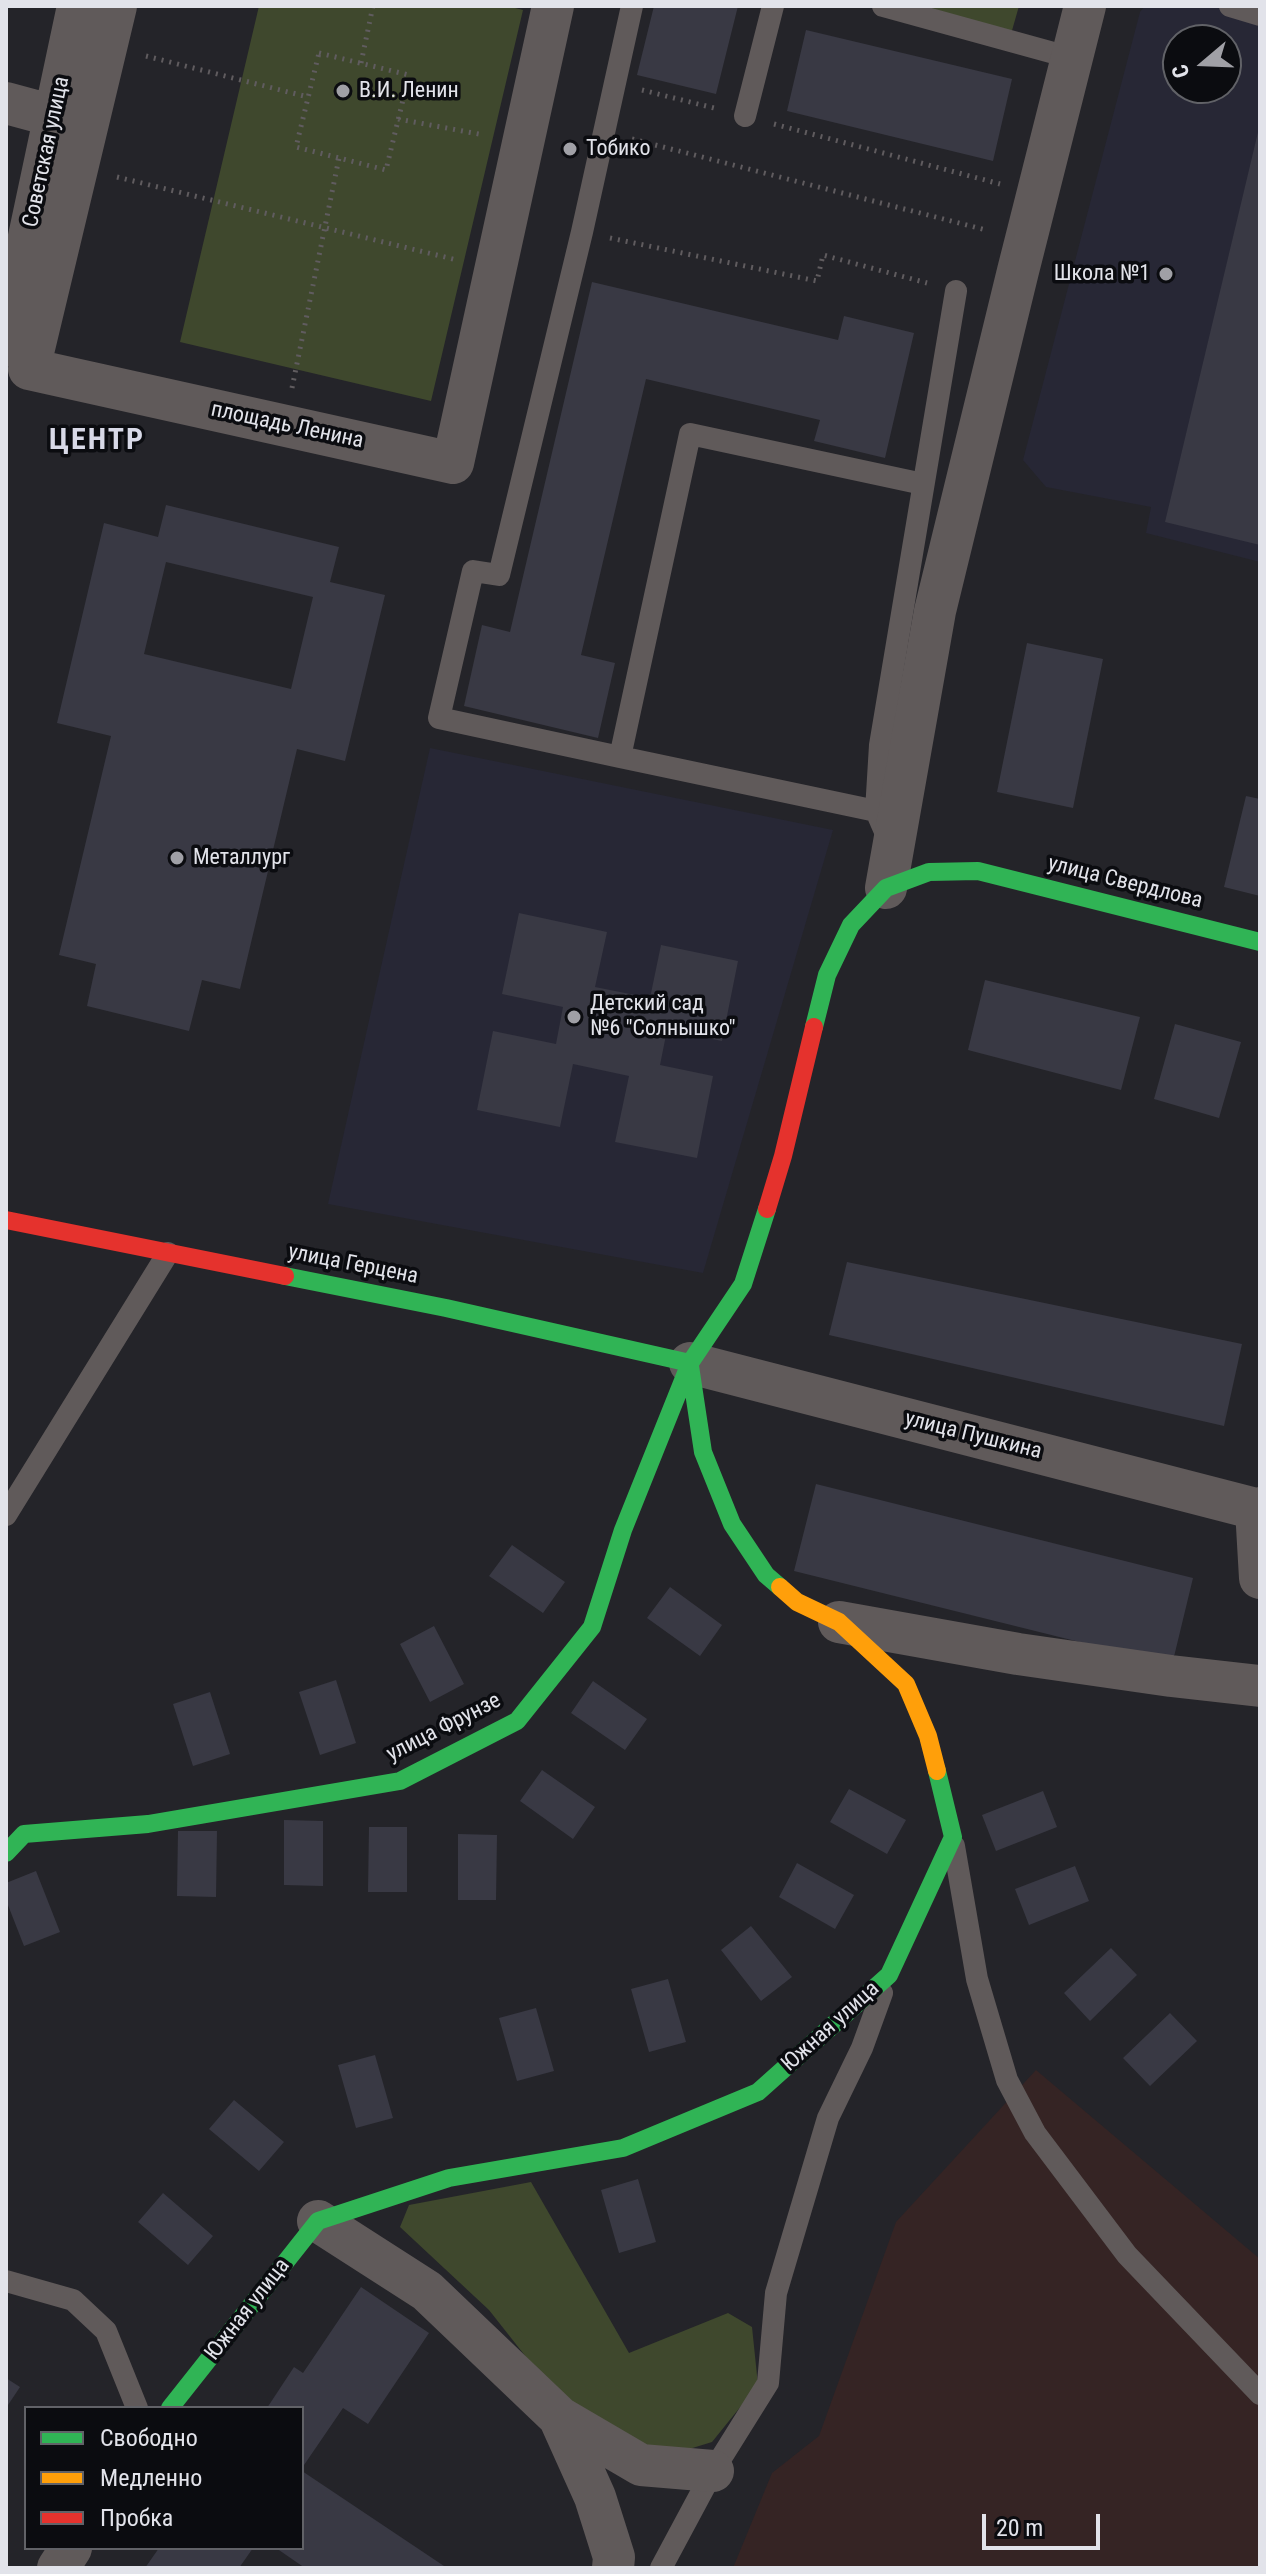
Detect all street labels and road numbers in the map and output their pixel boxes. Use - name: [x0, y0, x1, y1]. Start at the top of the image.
- street label: Советская улица: [18, 74, 76, 230]
- street label: площадь Ленина: [208, 397, 366, 455]
- street label: улица Свердлова: [1045, 851, 1205, 915]
- street label: улица Герцена: [286, 1239, 420, 1291]
- street label: улица Пушкина: [902, 1406, 1044, 1466]
- street label: улица Фрунзе: [383, 1688, 505, 1768]
- street label: Южная улица: [777, 1976, 885, 2078]
- street label: Южная улица: [200, 2254, 296, 2366]

